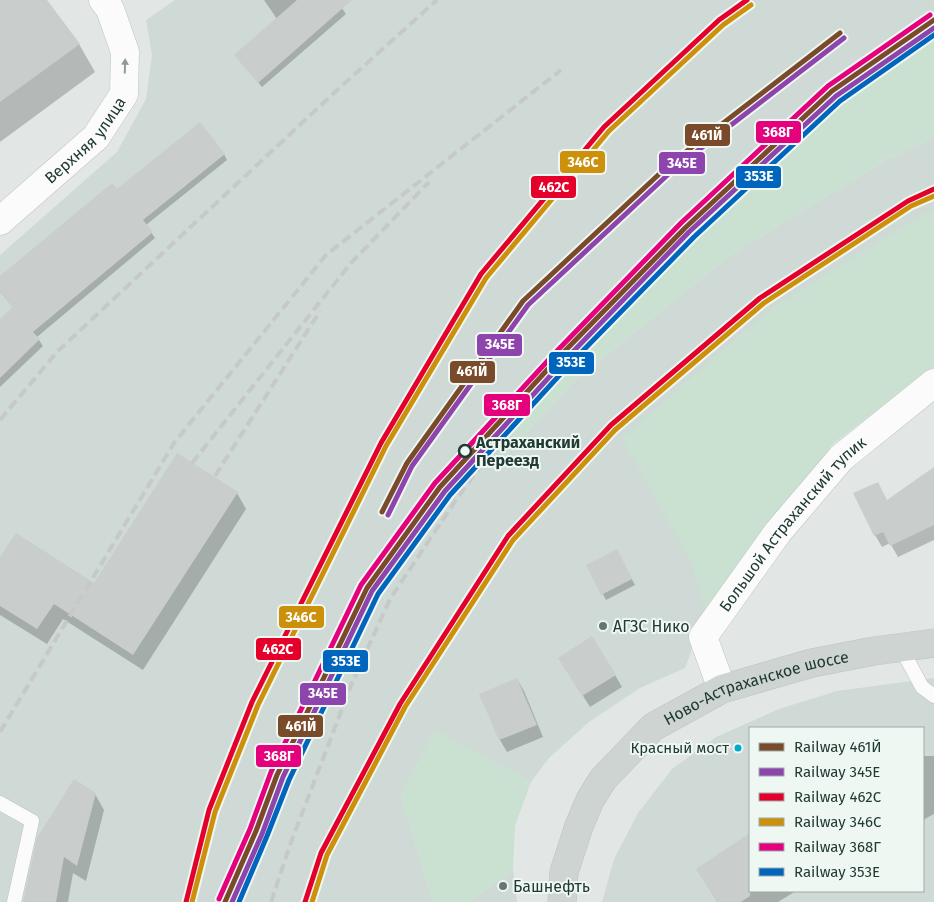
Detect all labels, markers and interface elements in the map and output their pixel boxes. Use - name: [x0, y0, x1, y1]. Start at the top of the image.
- one-way arrow: [121, 58, 129, 74]
- street label: Верхняя улица: [41, 93, 129, 187]
- line badge: 368Г: [755, 120, 802, 144]
- line badge: 461Й: [684, 123, 731, 147]
- text: 368Г: [762, 124, 794, 141]
- text: 461Й: [692, 126, 722, 144]
- line badge: 346С: [559, 150, 606, 174]
- line badge: 345Е: [658, 151, 706, 175]
- text: 346С: [566, 154, 599, 171]
- text: 345Е: [666, 155, 697, 172]
- line badge: 353Е: [735, 165, 782, 189]
- text: 353Е: [743, 168, 774, 185]
- line badge: 462С: [530, 175, 577, 199]
- text: 462С: [539, 179, 569, 196]
- line badge: 345Е: [476, 333, 523, 357]
- text: 345Е: [484, 336, 515, 353]
- line badge: 353Е: [548, 351, 595, 375]
- text: 353Е: [555, 354, 586, 371]
- line badge: 461Й: [449, 360, 496, 384]
- text: 461Й: [457, 362, 487, 380]
- line badge: 368Г: [483, 393, 531, 417]
- text: 368Г: [491, 397, 523, 414]
- street label: Большой Астраханский тупик: [715, 432, 870, 615]
- place label: Астраханский Переезд: [475, 433, 580, 470]
- marker: Астраханский Переезд: [458, 444, 472, 458]
- line badge: 346С: [278, 605, 325, 629]
- text: 346С: [284, 609, 317, 626]
- place label: АГЗС Нико: [613, 617, 690, 636]
- marker: АГЗС Нико: [597, 620, 609, 632]
- line badge: 462С: [255, 637, 302, 661]
- text: 462С: [263, 641, 293, 658]
- street label: Ново-Астраханское шоссе: [660, 647, 850, 729]
- line badge: 353Е: [322, 649, 369, 673]
- text: 353Е: [330, 653, 361, 670]
- line badge: 345Е: [299, 682, 347, 706]
- text: 345Е: [307, 685, 338, 702]
- line badge: 461Й: [277, 714, 324, 738]
- text: 461Й: [286, 717, 316, 735]
- legend: [749, 727, 924, 892]
- text: Railway 461Й: [794, 738, 882, 756]
- place label: Красный мост: [630, 739, 729, 757]
- marker: Красный мост: [733, 743, 743, 753]
- line badge: 368Г: [255, 744, 302, 768]
- text: 368Г: [263, 748, 295, 765]
- text: Railway 345Е: [794, 763, 880, 781]
- text: Railway 462С: [794, 788, 882, 806]
- text: Railway 346С: [794, 813, 882, 831]
- text: Railway 368Г: [794, 838, 881, 856]
- text: Railway 353Е: [794, 863, 880, 881]
- place label: Башнефть: [513, 877, 590, 896]
- marker: Башнефть: [497, 880, 509, 892]

